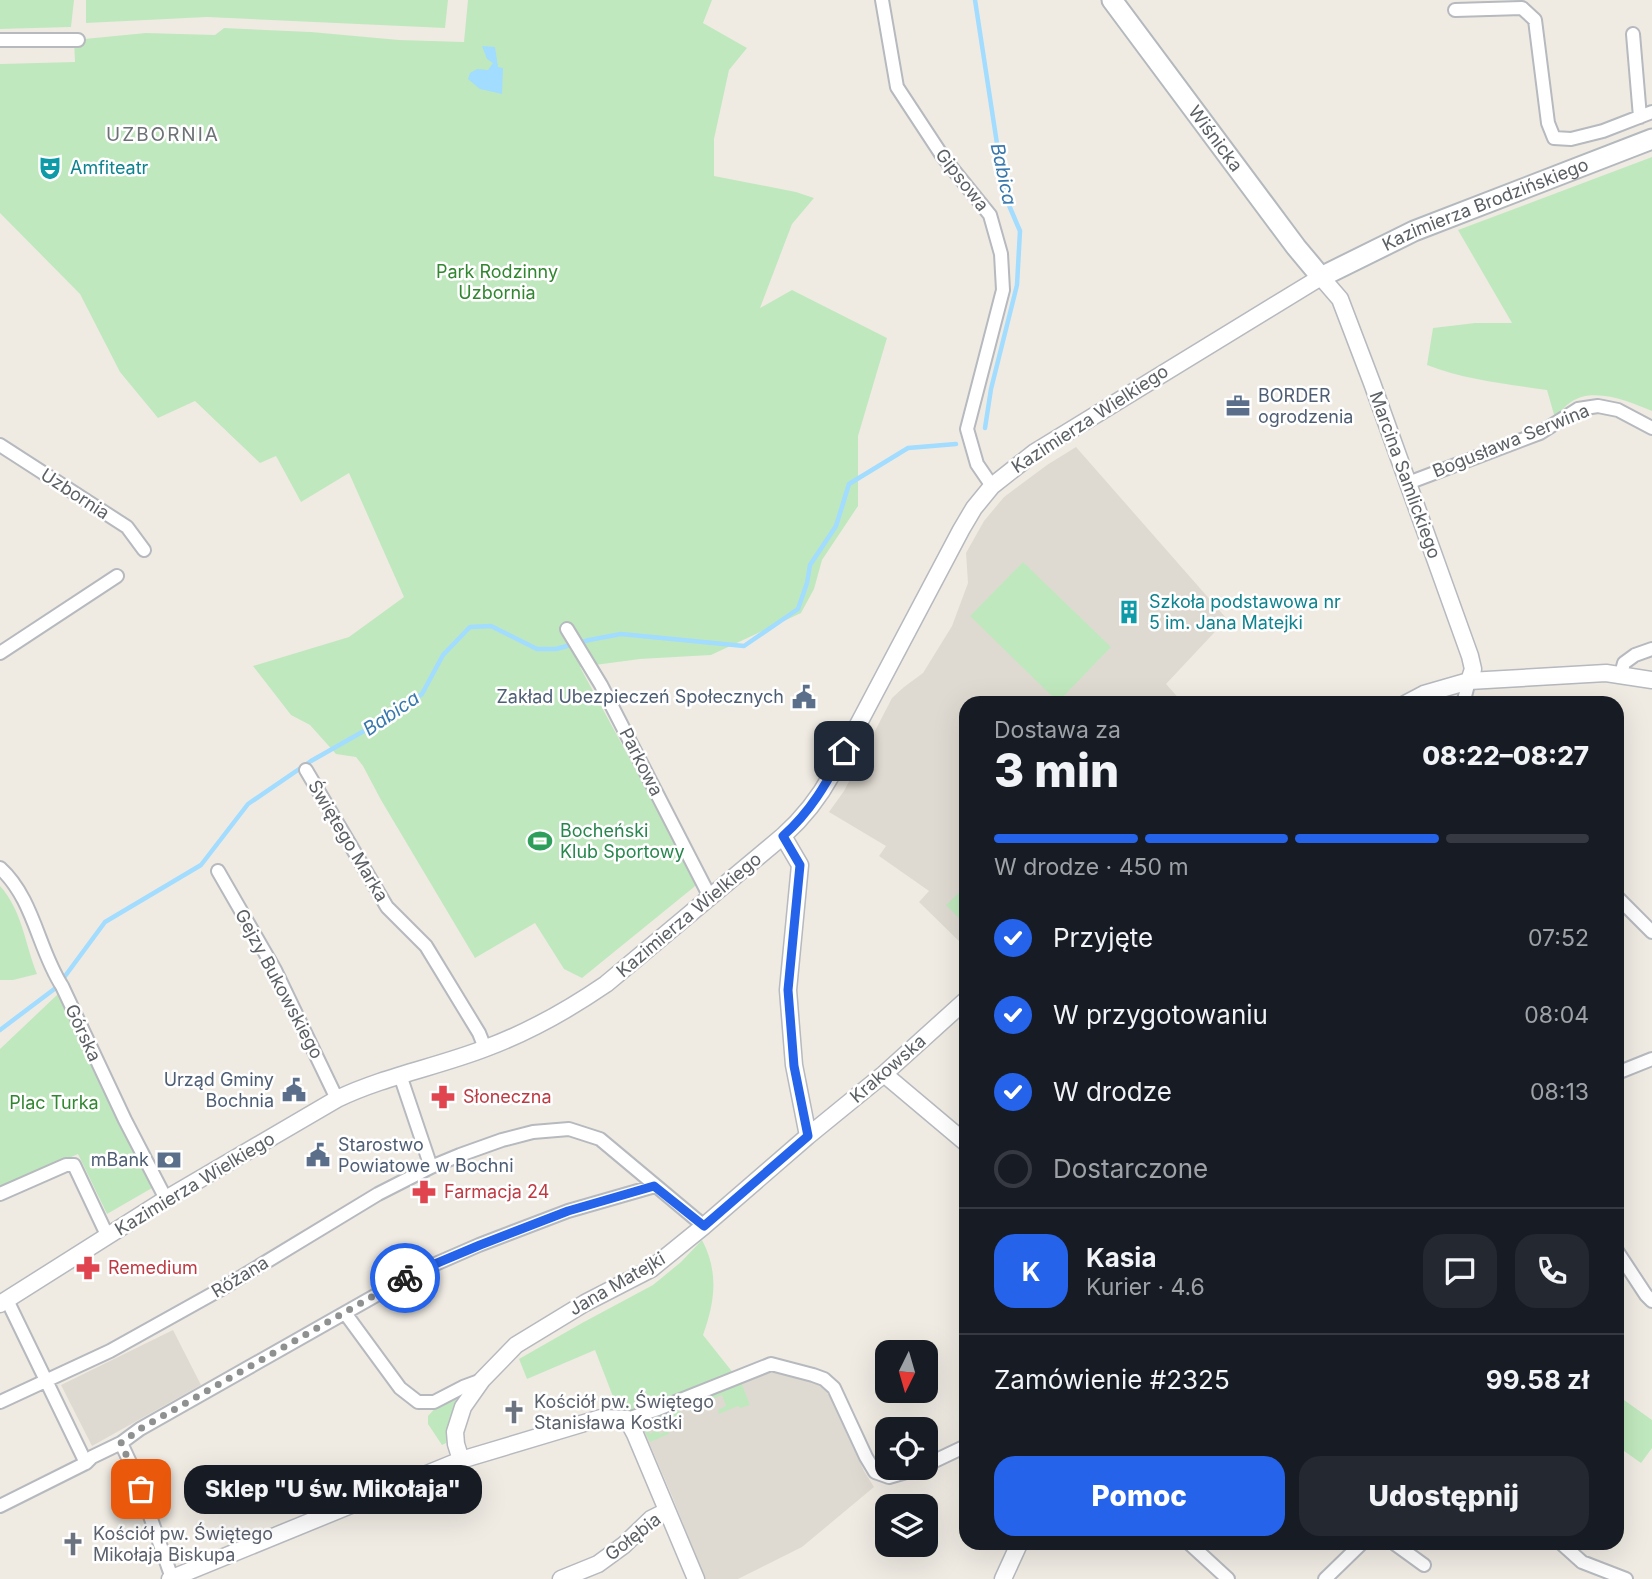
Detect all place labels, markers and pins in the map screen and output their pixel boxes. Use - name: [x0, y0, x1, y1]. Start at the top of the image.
- theatre icon: Amfiteatr: [36, 154, 64, 182]
- place label: Amfiteatr: [70, 157, 149, 178]
- place label: BORDER ogrodzenia: [1258, 385, 1353, 427]
- office icon: BORDER ogrodzenia: [1224, 392, 1252, 420]
- place label: Szkoła podstawowa nr 5 im. Jana Matejki: [1149, 591, 1341, 633]
- building icon: Szkoła podstawowa nr 5 im. Jana Matejki: [1115, 598, 1143, 626]
- public building icon: Zakład Ubezpieczeń Społecznych: [790, 683, 818, 711]
- place label: Zakład Ubezpieczeń Społecznych: [497, 686, 784, 707]
- pin: [814, 721, 874, 781]
- place label: Bocheński Klub Sportowy: [560, 820, 685, 862]
- sports icon: Bocheński Klub Sportowy: [526, 827, 554, 855]
- place label: Urząd Gminy Bochnia: [164, 1069, 274, 1111]
- public building icon: Urząd Gminy Bochnia: [280, 1076, 308, 1104]
- pharmacy icon: Słoneczna: [429, 1083, 457, 1111]
- place label: Słoneczna: [463, 1086, 552, 1107]
- place label: Starostwo Powiatowe w Bochni: [338, 1134, 514, 1176]
- public building icon: Starostwo Powiatowe w Bochni: [304, 1141, 332, 1169]
- bank icon: mBank: [155, 1146, 183, 1174]
- place label: mBank: [91, 1149, 149, 1170]
- pharmacy icon: Farmacja 24: [410, 1178, 438, 1206]
- place label: Farmacja 24: [444, 1181, 549, 1202]
- pharmacy icon: Remedium: [74, 1254, 102, 1282]
- place label: Remedium: [108, 1257, 198, 1278]
- place label: Kościół pw. Świętego Stanisława Kostki: [534, 1390, 714, 1433]
- church icon: Kościół pw. Świętego Stanisława Kostki: [500, 1398, 528, 1426]
- pin: [111, 1459, 171, 1519]
- callout: Sklep "U św. Mikołaja": [183, 1464, 480, 1514]
- place label: Kościół pw. Świętego Mikołaja Biskupa: [93, 1522, 273, 1565]
- church icon: Kościół pw. Świętego Mikołaja Biskupa: [59, 1530, 87, 1558]

